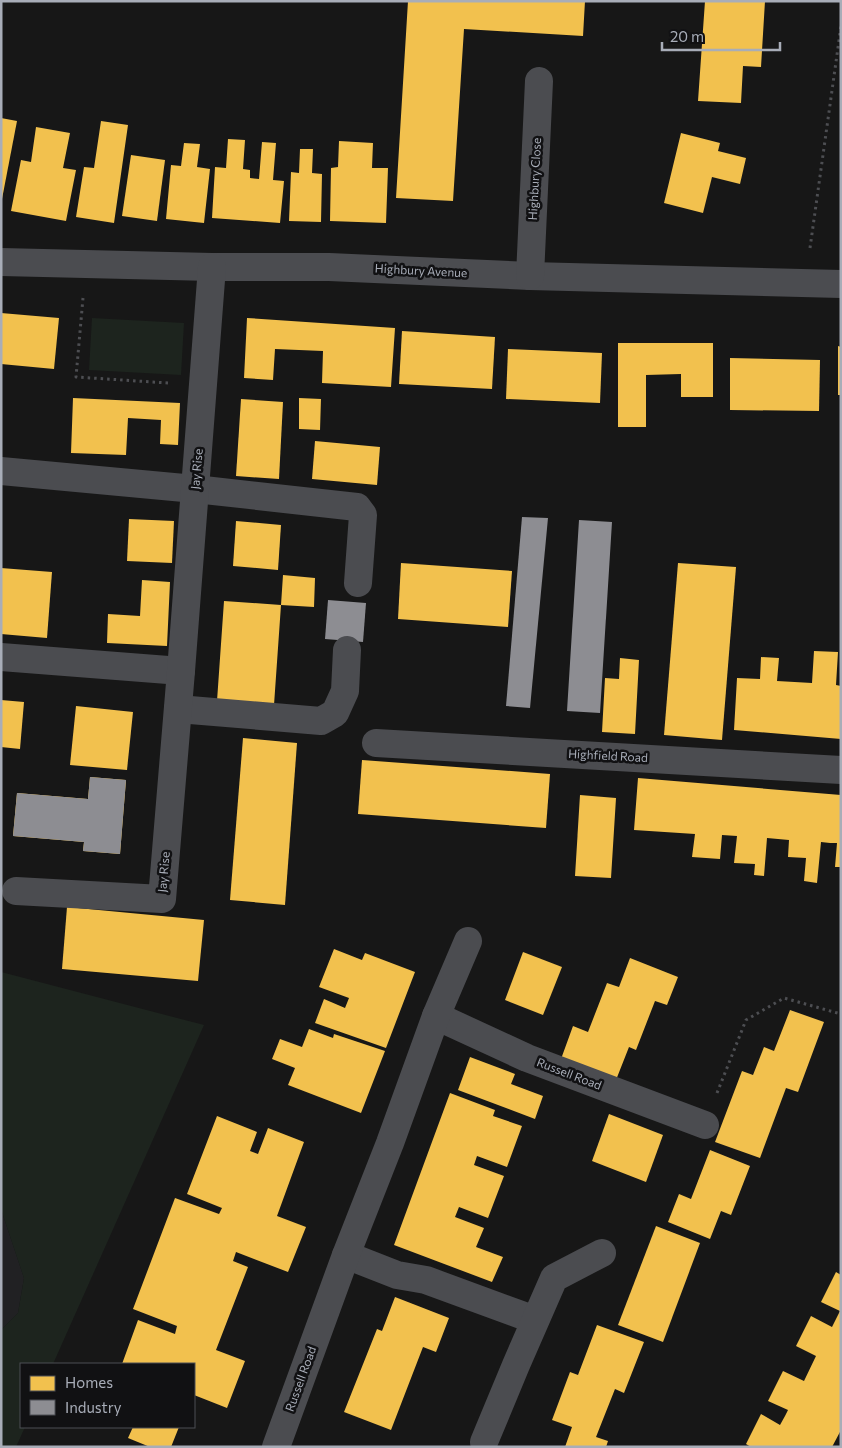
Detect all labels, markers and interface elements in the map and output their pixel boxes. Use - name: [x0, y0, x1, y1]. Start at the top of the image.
- scale bar: [662, 20, 780, 52]
- text: 20 m: [670, 27, 704, 45]
- street label: Highbury Close: [525, 137, 543, 221]
- street label: Highbury Avenue: [374, 261, 468, 279]
- street label: Jay Rise: [187, 448, 206, 490]
- street label: Highfield Road: [568, 746, 648, 764]
- street label: Jay Rise: [154, 851, 173, 893]
- street label: Russell Road: [535, 1054, 604, 1092]
- street label: Russell Road: [282, 1344, 318, 1413]
- legend: [20, 1363, 195, 1428]
- text: Homes: [65, 1373, 113, 1391]
- text: Industry: [65, 1398, 122, 1416]

